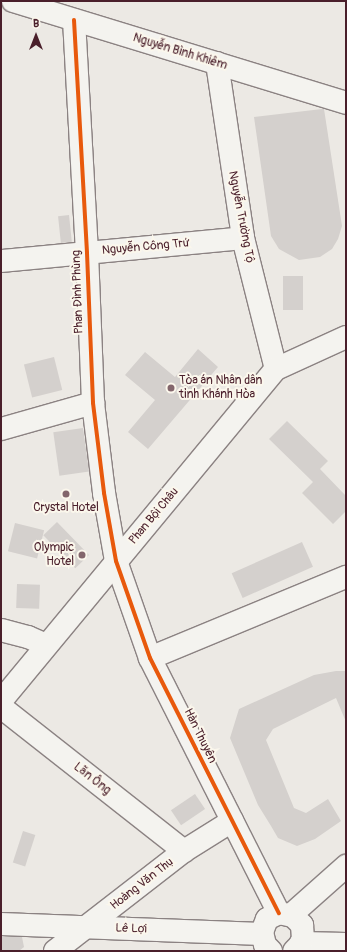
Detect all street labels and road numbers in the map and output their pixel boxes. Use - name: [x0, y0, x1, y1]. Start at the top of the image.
- street label: Nguyễn Bình Khiêm: [131, 31, 229, 73]
- street label: Nguyễn Trường Tộ: [225, 170, 257, 264]
- street label: Nguyễn Công Trứ: [101, 236, 191, 258]
- street label: Phan Đình Phùng: [69, 250, 87, 334]
- street label: Phan Bội Châu: [126, 485, 182, 547]
- street label: Hàn Thuyên: [181, 706, 219, 766]
- street label: Lãn Ông: [71, 760, 113, 798]
- street label: Hoàng Văn Thụ: [108, 855, 176, 913]
- street label: Lê Lợi: [115, 921, 147, 937]

